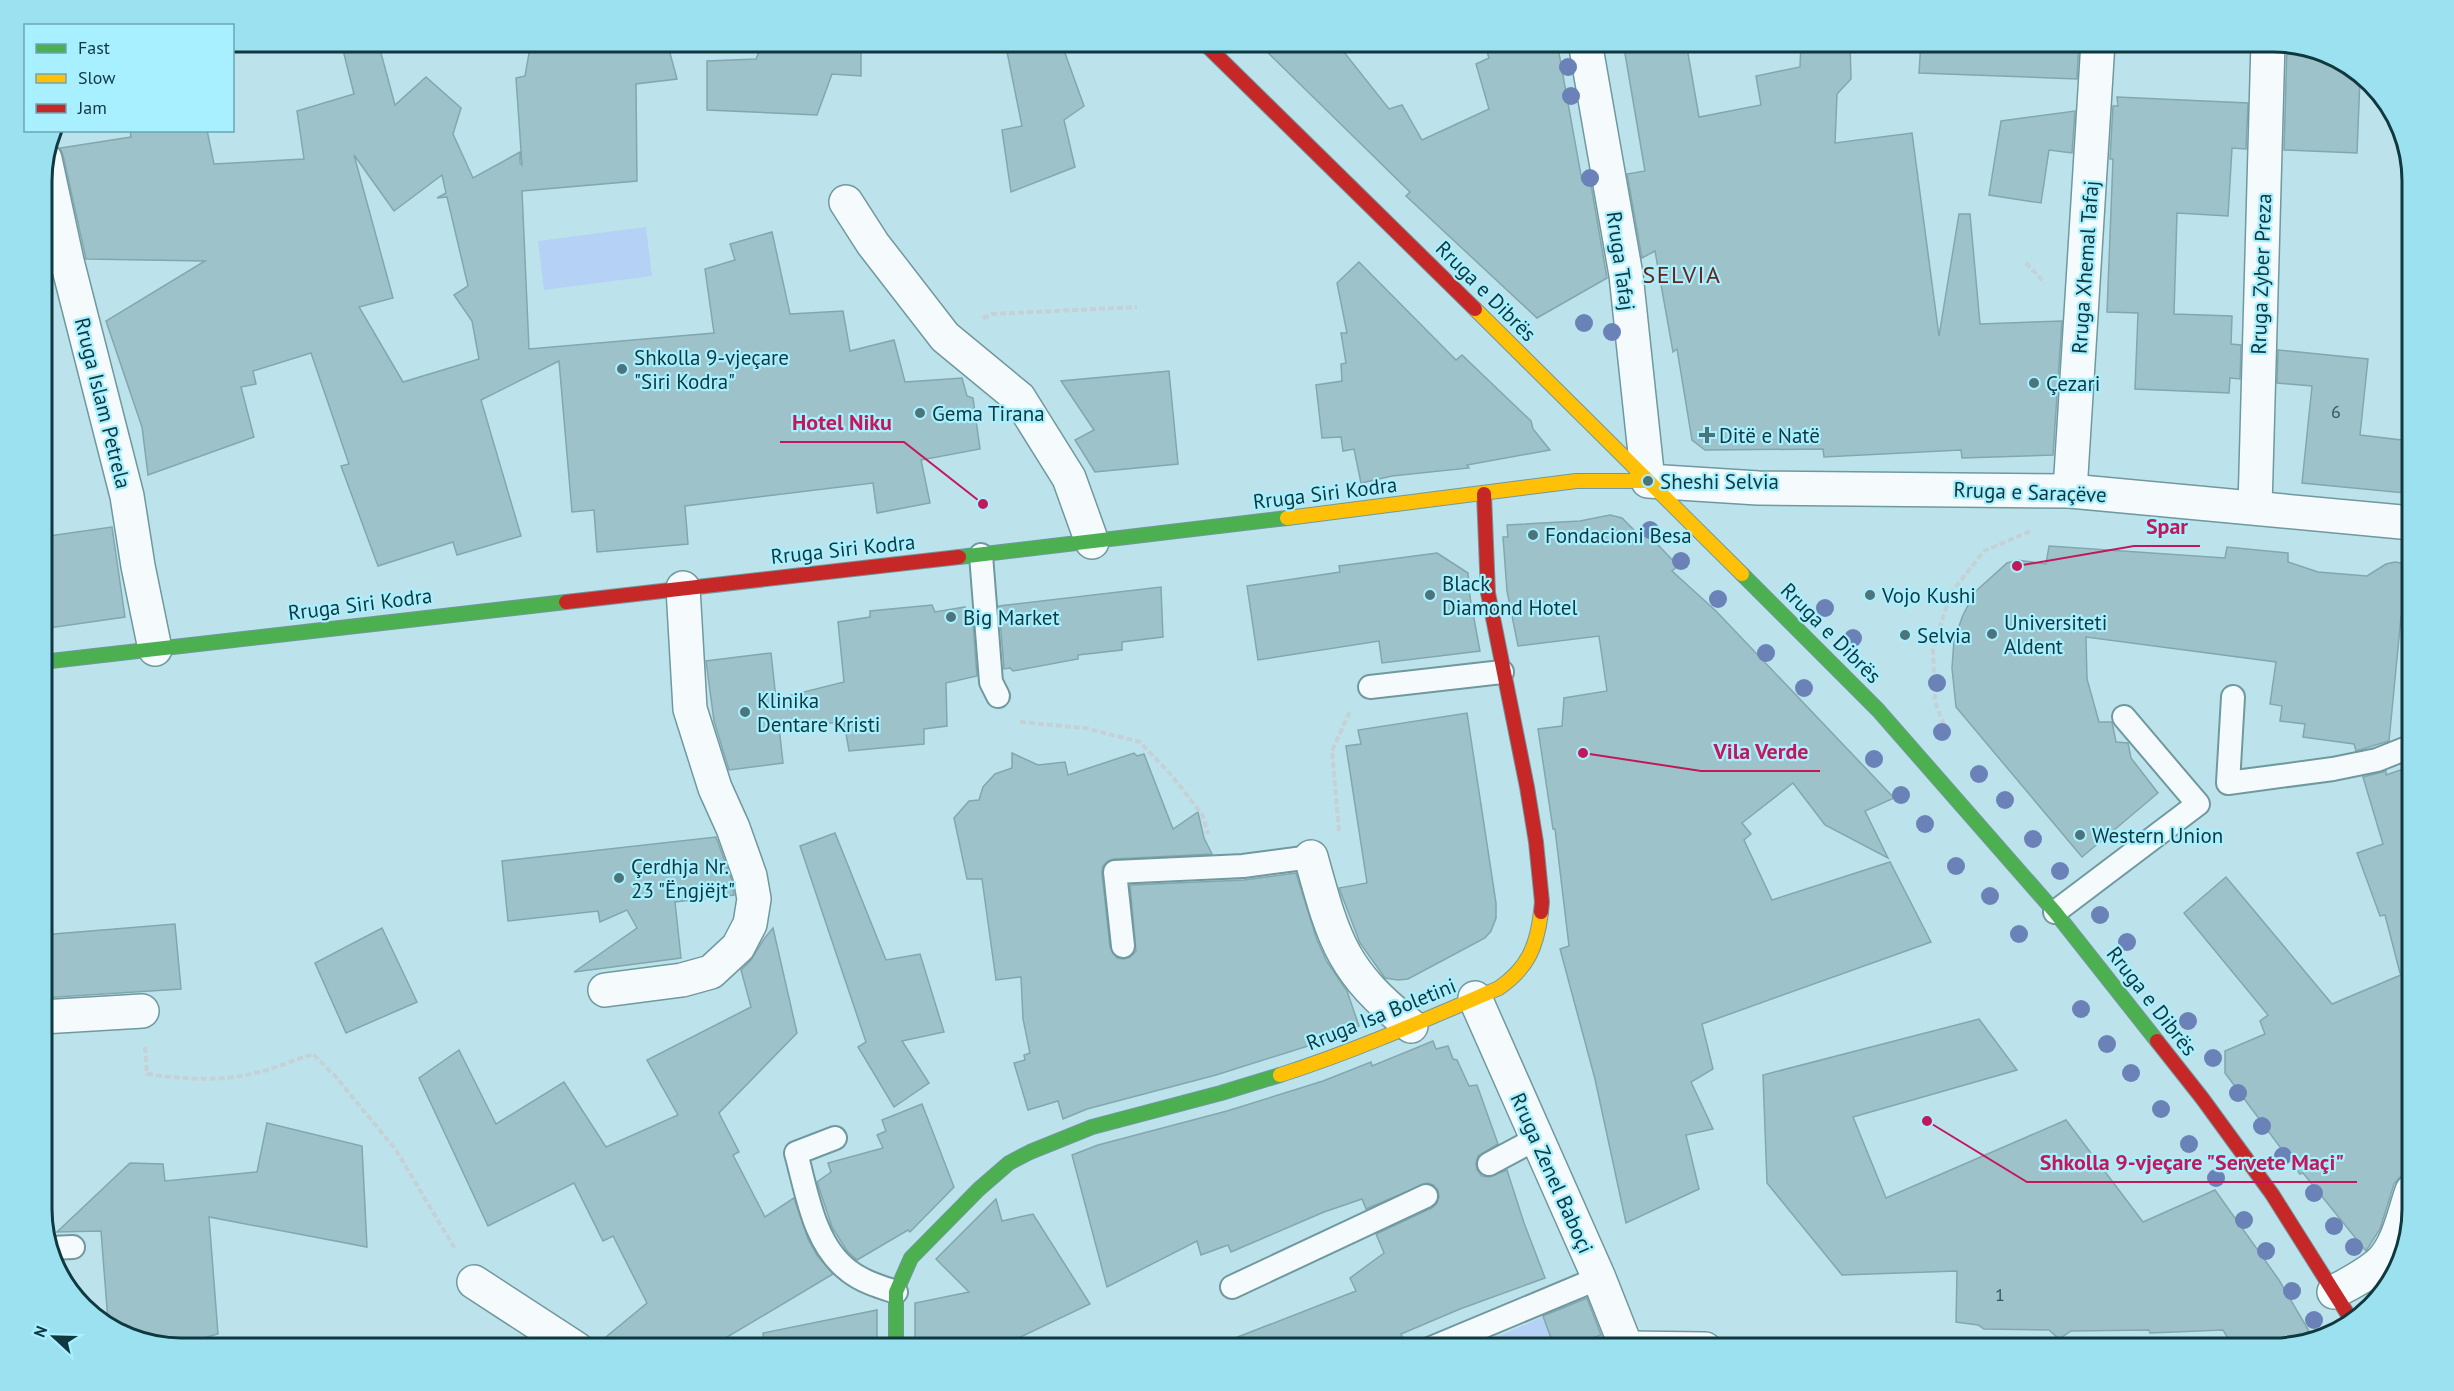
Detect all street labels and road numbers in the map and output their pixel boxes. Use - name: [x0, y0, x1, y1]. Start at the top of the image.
- street label: Rruga Xhemal Tafaj: [2065, 179, 2105, 355]
- street label: Rruga Zyber Preza: [2245, 193, 2277, 355]
- street label: Rruga Tafaj: [1601, 210, 1641, 312]
- street label: Rruga e Dibrës: [1430, 235, 1542, 347]
- street label: Rruga Islam Petrela: [69, 315, 137, 491]
- street label: Rruga Siri Kodra: [1251, 471, 1399, 515]
- street label: Rruga e Saraçëve: [1953, 476, 2107, 508]
- street label: Rruga Siri Kodra: [769, 528, 917, 570]
- street label: Rruga e Dibrës: [1775, 577, 1887, 689]
- street label: Rruga Siri Kodra: [286, 582, 434, 626]
- street label: Rruga e Dibrës: [2101, 941, 2203, 1061]
- street label: Rruga Isa Boletini: [1302, 972, 1460, 1056]
- street label: Rruga Zenel Baboçi: [1505, 1089, 1599, 1257]

